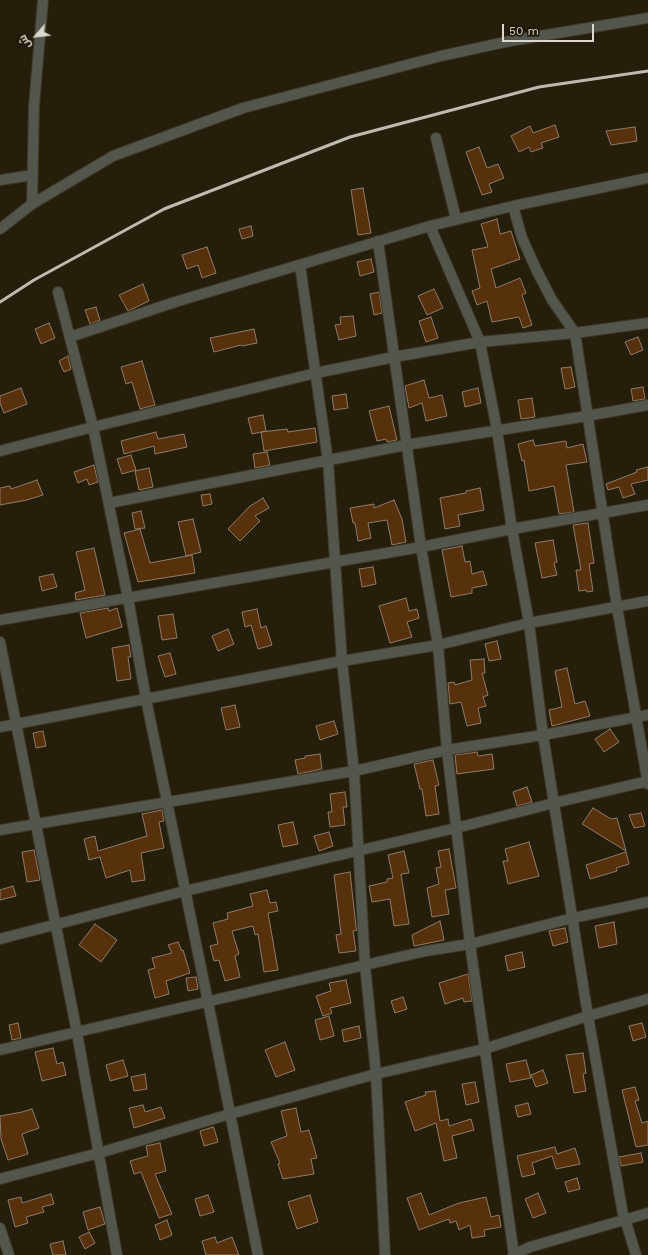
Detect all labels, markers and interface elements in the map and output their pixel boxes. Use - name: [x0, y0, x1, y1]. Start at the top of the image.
- north arrow: [16, 16, 56, 56]
- scale bar: [504, 16, 596, 42]
- text: 50 m: [509, 24, 539, 38]
- text: ش: [16, 33, 34, 51]

